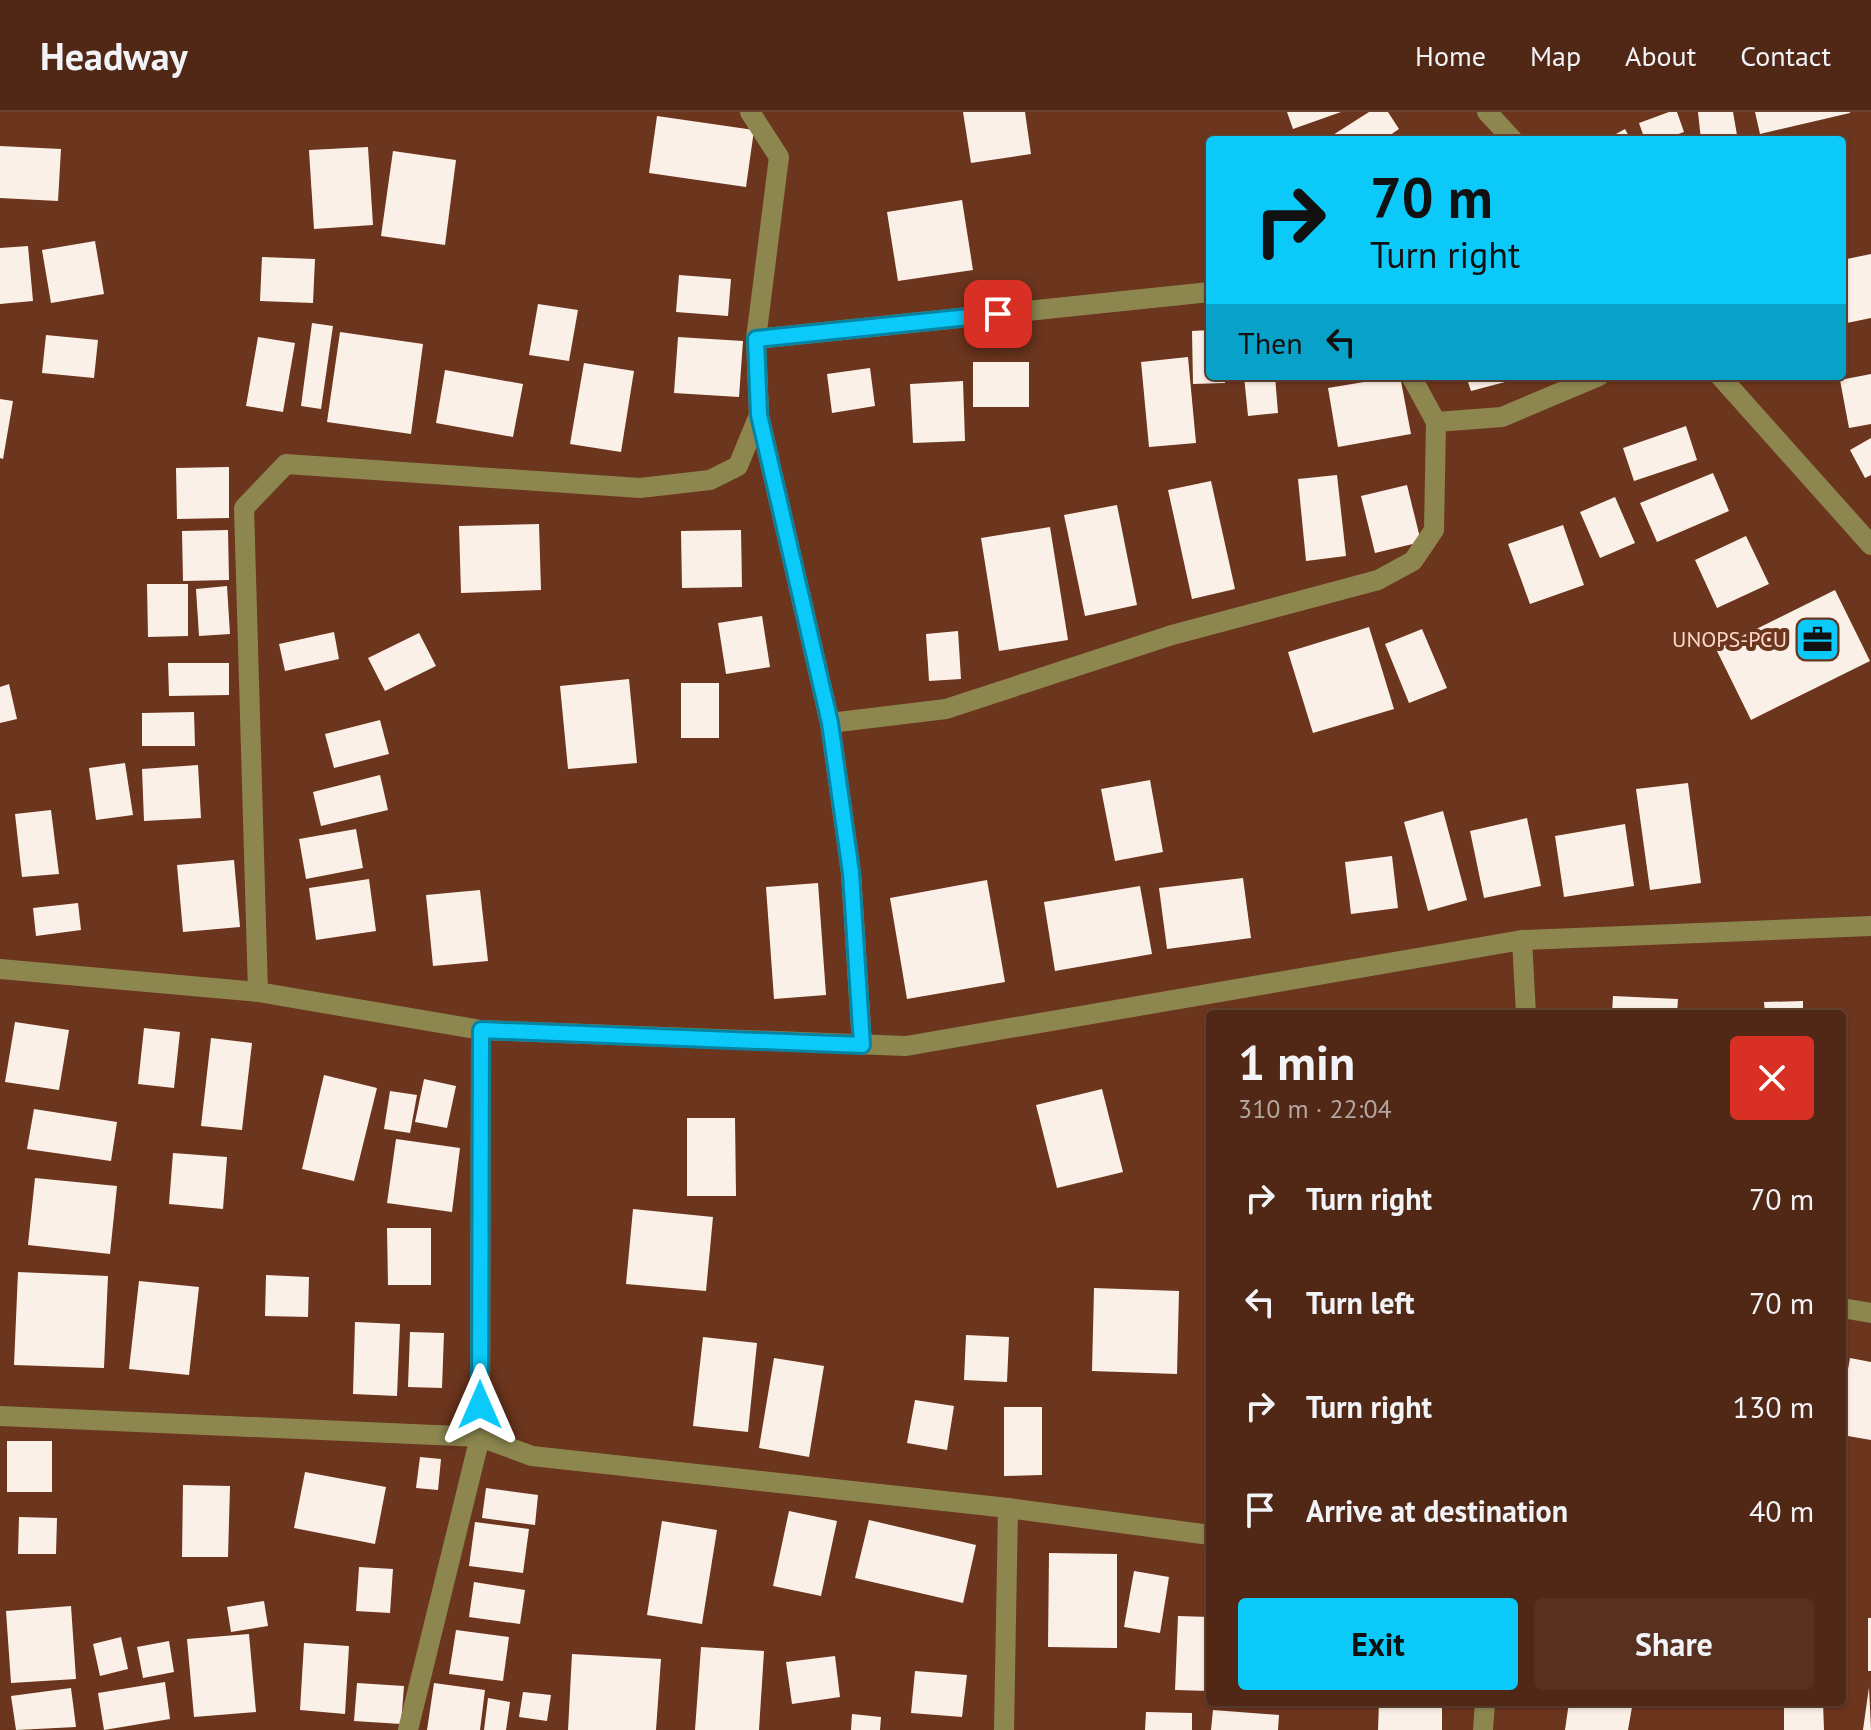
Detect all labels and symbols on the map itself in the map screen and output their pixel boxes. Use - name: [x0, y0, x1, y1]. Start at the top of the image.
- pin: [964, 280, 1032, 348]
- office icon: UNOPS-PCU: [1794, 615, 1842, 663]
- place label: UNOPS-PCU: [1672, 625, 1787, 653]
- position arrow: [438, 1363, 522, 1447]

